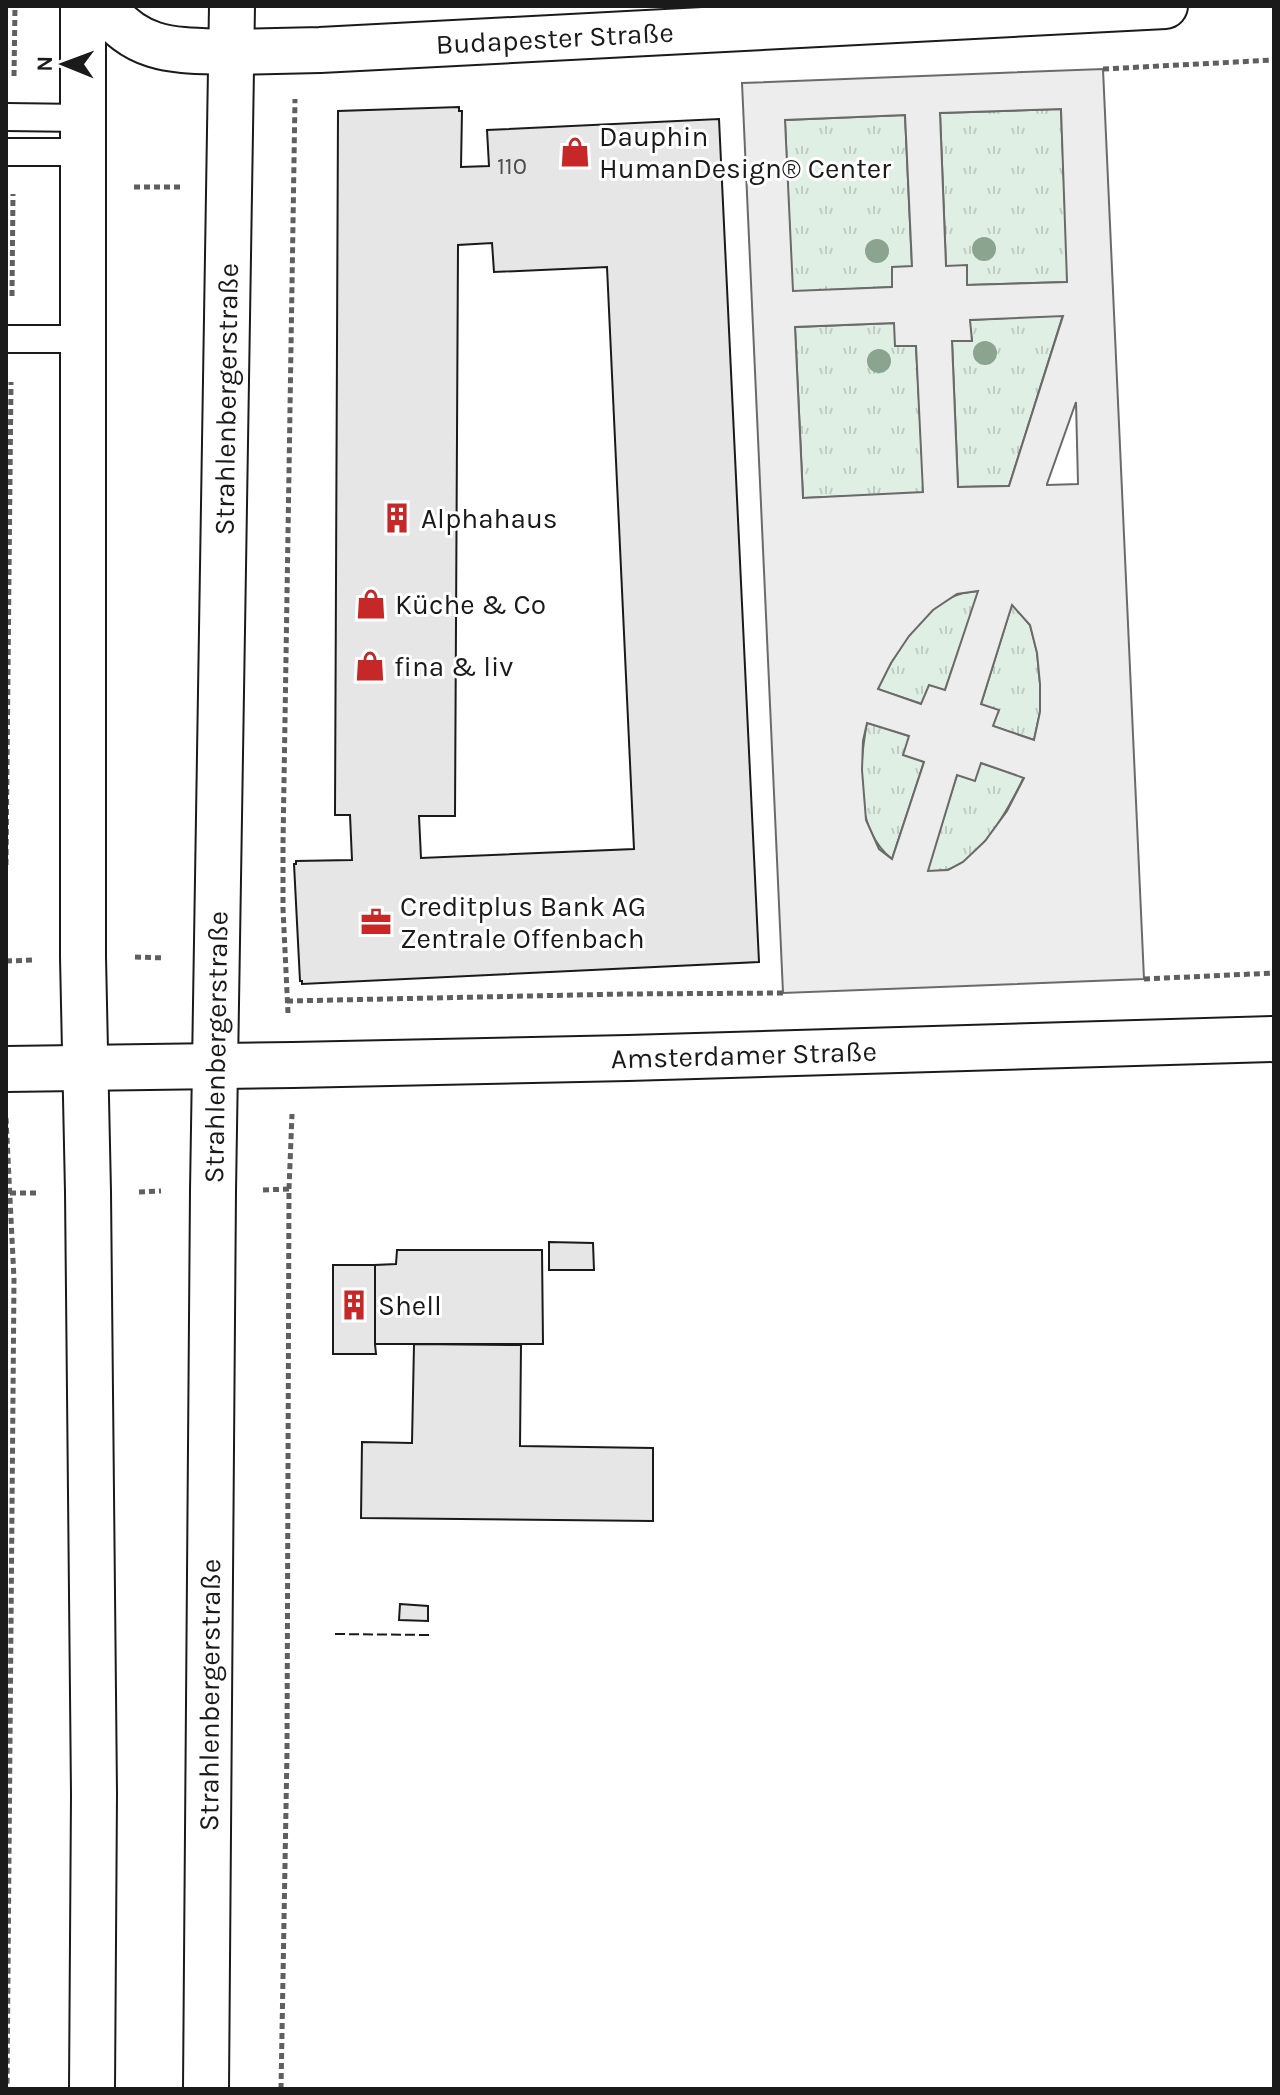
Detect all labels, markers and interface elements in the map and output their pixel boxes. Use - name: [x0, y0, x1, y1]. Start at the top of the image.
- street label: Budapester Straße: [435, 16, 674, 61]
- north arrow: [24, 24, 104, 104]
- text: N: [32, 56, 58, 72]
- place label: Dauphin HumanDesign® Center: [599, 120, 892, 185]
- shop icon: Dauphin HumanDesign® Center: [558, 135, 592, 169]
- house number: 110: [497, 152, 527, 180]
- street label: Strahlenbergerstraße: [208, 263, 245, 536]
- building icon: Alphahaus: [380, 501, 414, 535]
- place label: Alphahaus: [421, 502, 558, 535]
- shop icon: Küche & Co: [354, 587, 388, 621]
- place label: Küche & Co: [395, 588, 546, 621]
- shop icon: fina & liv: [353, 649, 387, 683]
- place label: fina & liv: [394, 650, 513, 683]
- place label: Creditplus Bank AG Zentrale Offenbach: [400, 890, 646, 955]
- office icon: Creditplus Bank AG Zentrale Offenbach: [359, 905, 393, 939]
- street label: Strahlenbergerstraße: [197, 911, 234, 1184]
- street label: Amsterdamer Straße: [611, 1035, 877, 1075]
- building icon: Shell: [337, 1288, 371, 1322]
- place label: Shell: [378, 1289, 442, 1322]
- street label: Strahlenbergerstraße: [192, 1559, 227, 1831]

